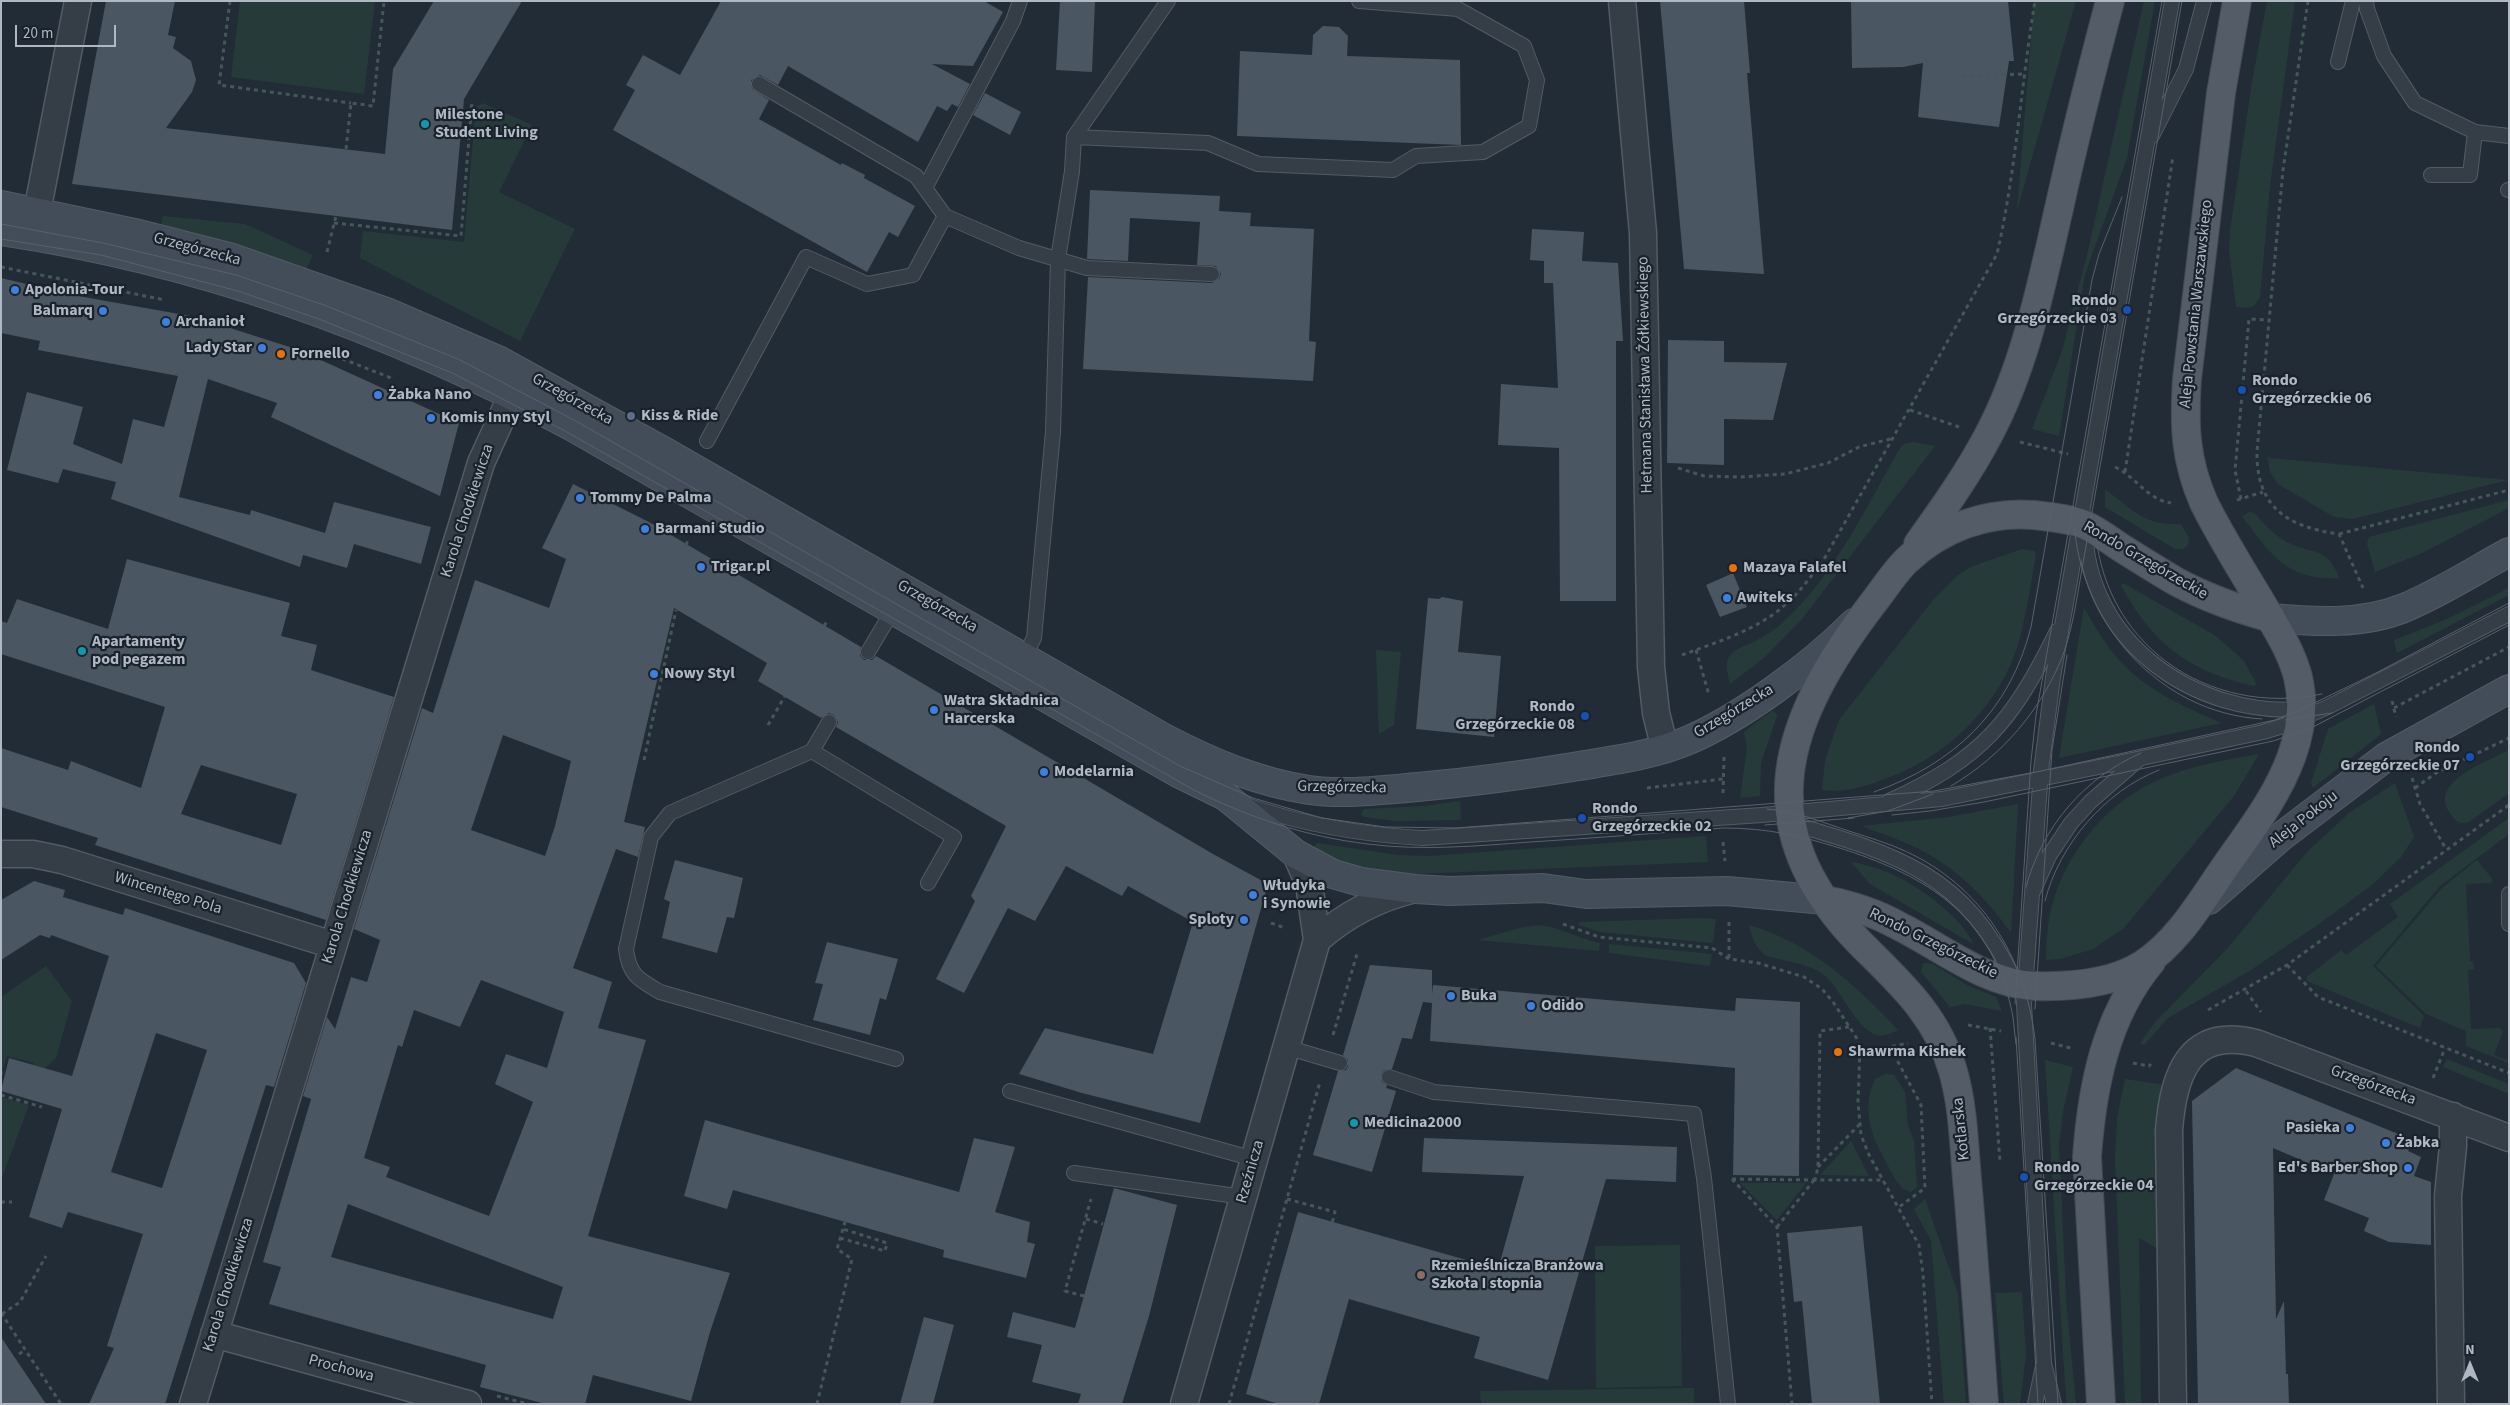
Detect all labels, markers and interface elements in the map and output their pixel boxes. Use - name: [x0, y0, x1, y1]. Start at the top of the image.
- scale bar: [18, 15, 119, 47]
- text: 20 m: [23, 23, 53, 44]
- place label: Milestone Student Living: [435, 105, 538, 143]
- marker: Milestone Student Living: [419, 118, 431, 130]
- street label: Aleja Powstania Warszawskiego: [2176, 199, 2218, 409]
- street label: Grzegórzecka: [151, 229, 243, 271]
- street label: Hetmana Stanisława Żółkiewskiego: [1634, 256, 1658, 494]
- place label: Apolonia-Tour: [25, 280, 124, 300]
- marker: Apolonia-Tour: [9, 284, 21, 296]
- place label: Rondo Grzegórzeckie 03: [1997, 291, 2117, 329]
- place label: Balmarq: [33, 301, 93, 321]
- marker: Rondo Grzegórzeckie 03: [2121, 304, 2133, 316]
- marker: Balmarq: [97, 305, 109, 317]
- place label: Archanioł: [176, 312, 245, 332]
- marker: Archanioł: [160, 316, 172, 328]
- place label: Lady Star: [186, 338, 252, 358]
- marker: Lady Star: [256, 342, 268, 354]
- place label: Fornello: [291, 344, 350, 364]
- marker: Fornello: [275, 348, 287, 360]
- street label: Grzegórzecka: [528, 370, 616, 430]
- place label: Rondo Grzegórzeckie 06: [2252, 371, 2372, 409]
- marker: Rondo Grzegórzeckie 06: [2236, 384, 2248, 396]
- place label: Żabka Nano: [388, 385, 471, 405]
- marker: Żabka Nano: [372, 389, 384, 401]
- place label: Kiss & Ride: [641, 406, 718, 426]
- place label: Komis Inny Styl: [441, 408, 550, 428]
- marker: Kiss & Ride: [625, 410, 637, 422]
- marker: Komis Inny Styl: [425, 412, 437, 424]
- street label: Karola Chodkiewicza: [437, 442, 499, 580]
- place label: Tommy De Palma: [590, 488, 711, 508]
- marker: Tommy De Palma: [574, 492, 586, 504]
- street label: Rondo Grzegórzeckie: [2079, 518, 2211, 604]
- place label: Barmani Studio: [655, 519, 765, 539]
- marker: Barmani Studio: [639, 523, 651, 535]
- place label: Trigar.pl: [711, 557, 770, 577]
- place label: Mazaya Falafel: [1743, 558, 1846, 578]
- marker: Trigar.pl: [695, 561, 707, 573]
- marker: Mazaya Falafel: [1727, 562, 1739, 574]
- street label: Grzegórzecka: [893, 576, 981, 638]
- place label: Awiteks: [1737, 588, 1793, 608]
- marker: Awiteks: [1721, 592, 1733, 604]
- place label: Apartamenty pod pegazem: [92, 632, 186, 670]
- marker: Apartamenty pod pegazem: [76, 645, 88, 657]
- place label: Nowy Styl: [664, 664, 735, 684]
- marker: Nowy Styl: [648, 668, 660, 680]
- street label: Grzegórzecka: [1691, 681, 1777, 743]
- place label: Watra Składnica Harcerska: [944, 691, 1059, 729]
- place label: Rondo Grzegórzeckie 08: [1455, 697, 1575, 735]
- marker: Watra Składnica Harcerska: [928, 704, 940, 716]
- marker: Rondo Grzegórzeckie 08: [1579, 710, 1591, 722]
- place label: Rondo Grzegórzeckie 07: [2340, 738, 2460, 776]
- marker: Rondo Grzegórzeckie 07: [2464, 751, 2476, 763]
- place label: Modelarnia: [1054, 762, 1134, 782]
- marker: Modelarnia: [1038, 766, 1050, 778]
- street label: Grzegórzecka: [1297, 778, 1387, 798]
- street label: Aleja Pokoju: [2266, 787, 2342, 853]
- place label: Rondo Grzegórzeckie 02: [1592, 799, 1712, 837]
- marker: Rondo Grzegórzeckie 02: [1576, 812, 1588, 824]
- street label: Karola Chodkiewicza: [318, 828, 378, 966]
- street label: Wincentego Pola: [112, 869, 224, 919]
- place label: Włudyka i Synowie: [1263, 876, 1331, 914]
- marker: Włudyka i Synowie: [1247, 889, 1259, 901]
- street label: Rondo Grzegórzeckie: [1866, 905, 2000, 983]
- place label: Sploty: [1188, 910, 1234, 930]
- marker: Sploty: [1238, 914, 1250, 926]
- place label: Buka: [1461, 986, 1497, 1006]
- marker: Buka: [1445, 990, 1457, 1002]
- place label: Odido: [1541, 996, 1584, 1016]
- marker: Odido: [1525, 1000, 1537, 1012]
- place label: Shawrma Kishek: [1848, 1042, 1966, 1062]
- marker: Shawrma Kishek: [1832, 1046, 1844, 1058]
- street label: Grzegórzecka: [2328, 1062, 2418, 1110]
- street label: Kotlarska: [1949, 1097, 1975, 1161]
- place label: Medicina2000: [1364, 1113, 1461, 1133]
- marker: Medicina2000: [1348, 1117, 1360, 1129]
- place label: Pasieka: [2286, 1118, 2340, 1138]
- marker: Pasieka: [2344, 1122, 2356, 1134]
- place label: Żabka: [2396, 1133, 2439, 1153]
- marker: Żabka: [2380, 1137, 2392, 1149]
- street label: Rzeźnicza: [1233, 1138, 1269, 1206]
- place label: Rondo Grzegórzeckie 04: [2034, 1158, 2154, 1196]
- place label: Ed's Barber Shop: [2278, 1158, 2398, 1178]
- marker: Ed's Barber Shop: [2402, 1162, 2414, 1174]
- marker: Rondo Grzegórzeckie 04: [2018, 1171, 2030, 1183]
- street label: Karola Chodkiewicza: [199, 1216, 259, 1354]
- place label: Rzemieślnicza Branżowa Szkoła I stopnia: [1431, 1256, 1604, 1294]
- marker: Rzemieślnicza Branżowa Szkoła I stopnia: [1415, 1269, 1427, 1281]
- north arrow: [2445, 1340, 2495, 1390]
- text: N: [2465, 1340, 2475, 1360]
- street label: Prochowa: [306, 1351, 376, 1387]

